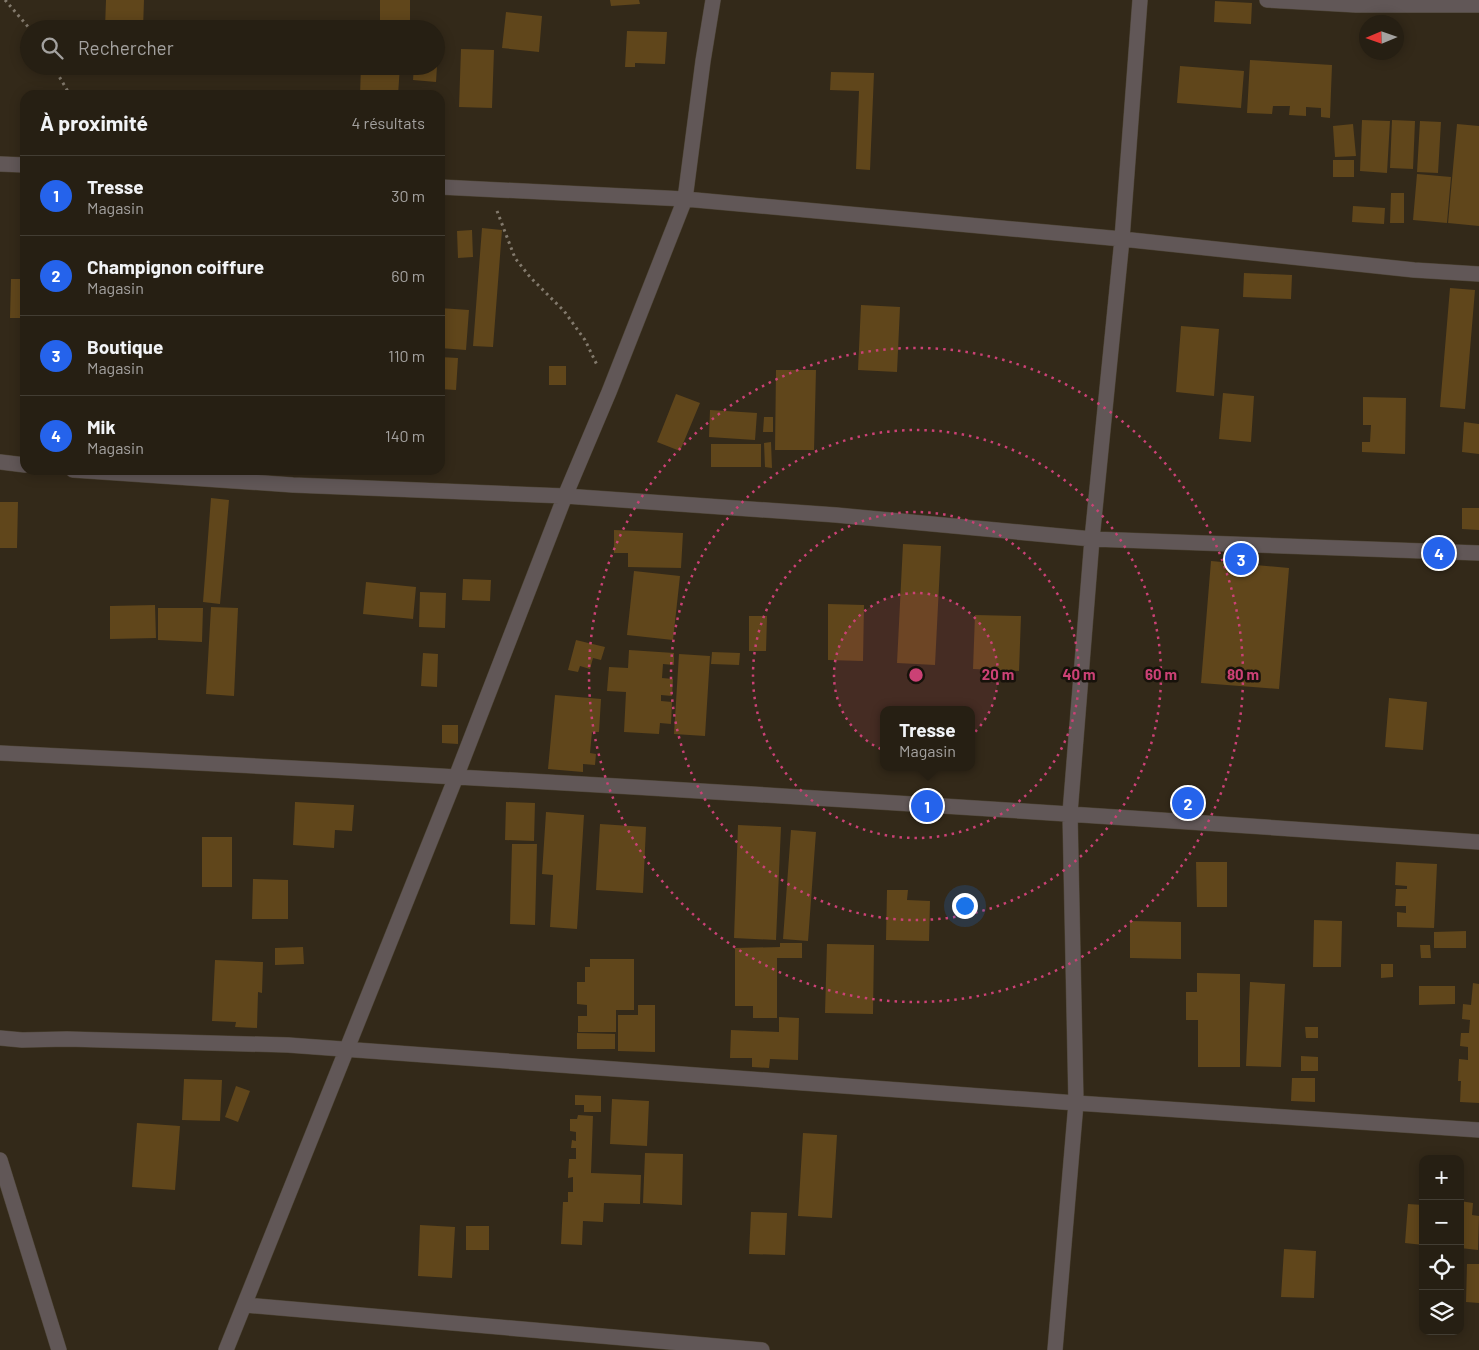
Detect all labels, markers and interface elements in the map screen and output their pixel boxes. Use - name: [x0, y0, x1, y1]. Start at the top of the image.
- north arrow: [1359, 15, 1404, 60]
- search box: [20, 20, 445, 75]
- icon: search: [38, 34, 66, 62]
- text: Rechercher: [78, 36, 174, 59]
- text: À proximité: [40, 110, 148, 135]
- text: 4 résultats: [351, 113, 425, 132]
- text: Tresse: [87, 175, 144, 198]
- text: 1: [53, 186, 59, 205]
- text: 30 m: [391, 186, 425, 205]
- text: Magasin: [87, 198, 144, 217]
- text: Champignon coiffure: [87, 255, 264, 278]
- text: 2: [52, 266, 60, 285]
- text: 60 m: [391, 266, 425, 285]
- text: Magasin: [87, 278, 144, 297]
- text: Boutique: [87, 335, 163, 358]
- text: 3: [52, 346, 60, 365]
- text: 110 m: [388, 346, 425, 365]
- text: Magasin: [87, 358, 144, 377]
- text: Mik: [87, 415, 116, 438]
- text: 4: [51, 426, 61, 445]
- text: 140 m: [385, 426, 425, 445]
- text: Magasin: [87, 438, 144, 457]
- pin: 4: [1423, 534, 1455, 572]
- pin: 3: [1225, 540, 1257, 578]
- text: 20 m: [982, 665, 1014, 683]
- text: 40 m: [1062, 665, 1096, 683]
- text: 60 m: [1145, 665, 1177, 683]
- text: 80 m: [1227, 665, 1259, 683]
- centre of rings: [907, 666, 925, 684]
- popup: [880, 706, 975, 771]
- text: Tresse: [899, 718, 956, 741]
- text: Magasin: [899, 741, 956, 760]
- pin: 2: [1172, 784, 1204, 822]
- pin: 1: [911, 787, 943, 825]
- your location: [952, 893, 978, 919]
- map controls: [1419, 1155, 1464, 1335]
- button: +: [1419, 1155, 1464, 1200]
- button: −: [1419, 1200, 1464, 1245]
- button: locate: [1419, 1245, 1464, 1290]
- button: layers: [1419, 1290, 1464, 1335]

